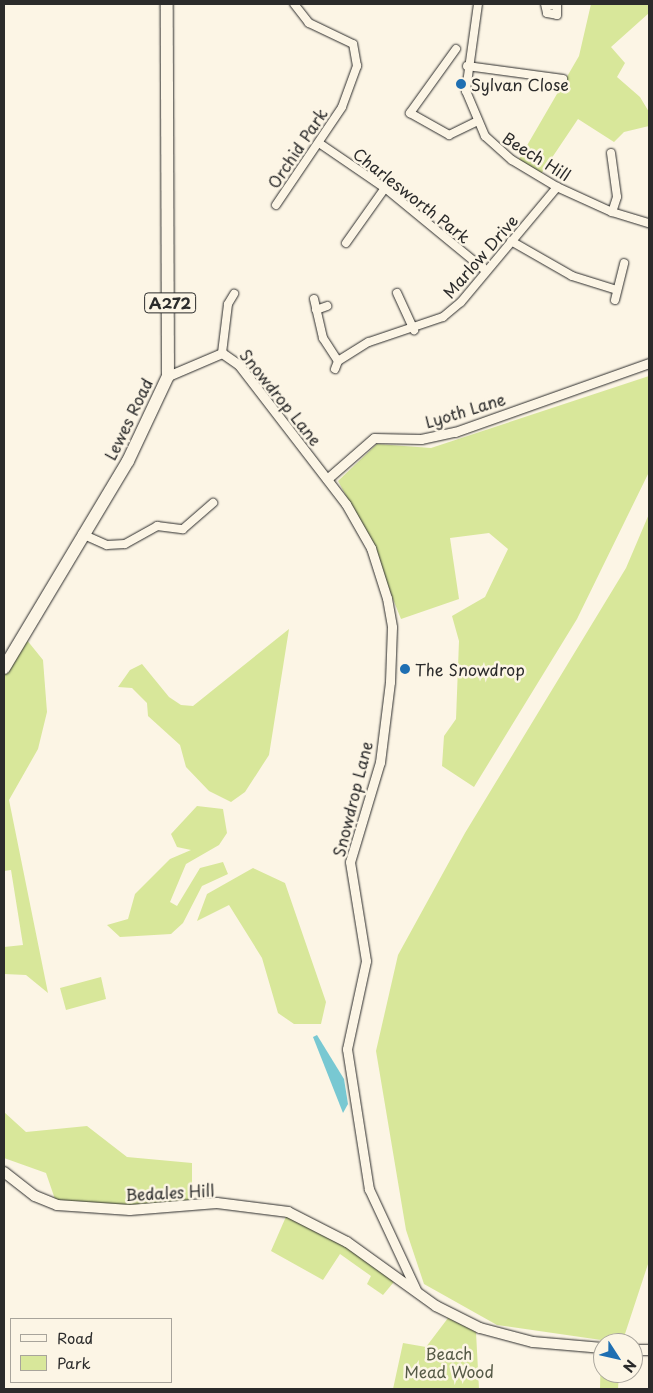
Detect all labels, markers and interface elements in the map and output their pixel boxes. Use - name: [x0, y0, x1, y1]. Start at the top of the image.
- place label: Sylvan Close: [471, 74, 568, 94]
- marker: Sylvan Close: [455, 78, 467, 90]
- street label: Orchid Park: [263, 105, 331, 191]
- street label: Beech Hill: [500, 128, 574, 184]
- street label: Charlesworth Park: [349, 143, 475, 247]
- street label: Marlow Drive: [439, 211, 521, 301]
- road number: A272: [144, 290, 196, 316]
- street label: Snowdrop Lane: [236, 345, 326, 449]
- street label: Lewes Road: [100, 375, 156, 463]
- street label: Lyoth Lane: [422, 388, 508, 432]
- place label: The Snowdrop: [415, 659, 525, 679]
- marker: The Snowdrop: [399, 663, 411, 675]
- street label: Snowdrop Lane: [328, 739, 376, 859]
- street label: Bedales Hill: [124, 1180, 216, 1204]
- legend: [10, 1318, 172, 1383]
- text: Road: [57, 1326, 93, 1349]
- north arrow: [593, 1333, 643, 1383]
- park label: Beach Mead Wood: [404, 1343, 494, 1381]
- text: Park: [57, 1351, 91, 1374]
- text: N: [618, 1356, 642, 1377]

